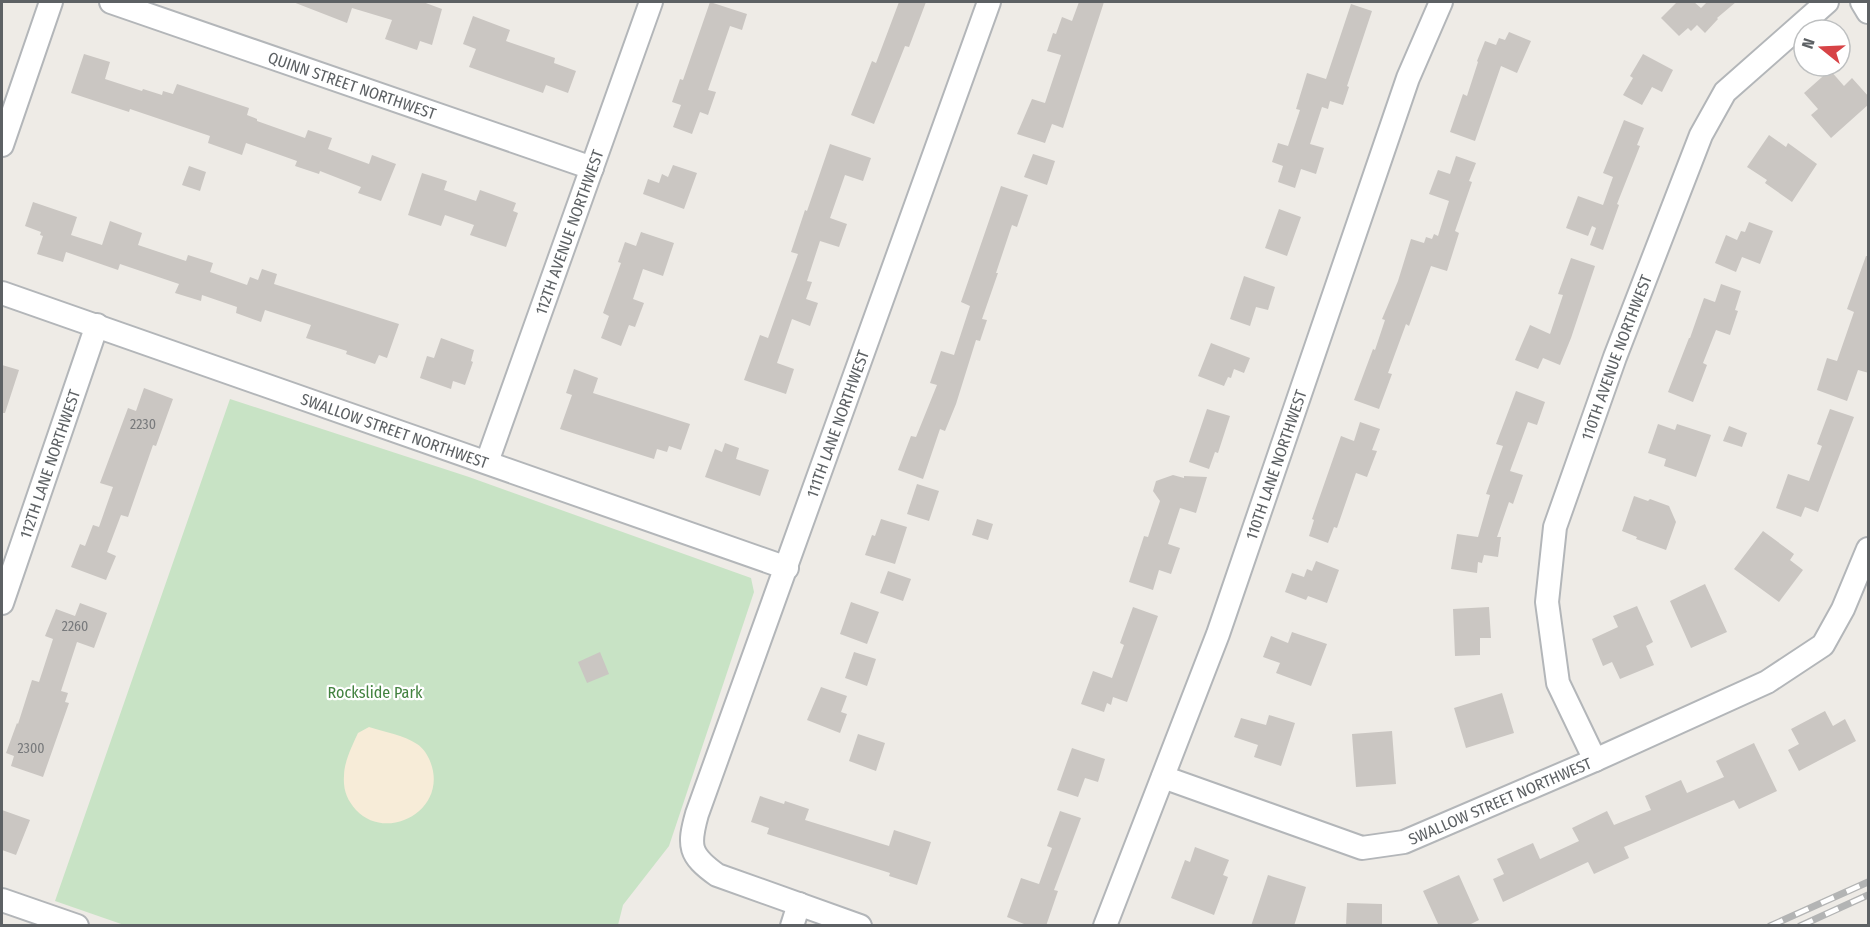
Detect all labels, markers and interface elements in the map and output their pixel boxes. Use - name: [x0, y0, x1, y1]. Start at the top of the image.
- north arrow: [1792, 18, 1852, 78]
- text: N: [1798, 36, 1819, 51]
- street label: QUINN STREET NORTHWEST: [265, 48, 439, 124]
- street label: 112TH AVENUE NORTHWEST: [531, 147, 608, 317]
- street label: 110TH AVENUE NORTHWEST: [1577, 272, 1656, 443]
- street label: 111TH LANE NORTHWEST: [803, 347, 873, 500]
- street label: 112TH LANE NORTHWEST: [16, 387, 84, 541]
- street label: 110TH LANE NORTHWEST: [1242, 387, 1311, 542]
- street label: SWALLOW STREET NORTHWEST: [298, 389, 491, 473]
- house number: 2230: [130, 416, 156, 433]
- house number: 2260: [62, 618, 88, 635]
- park label: Rockslide Park: [328, 683, 423, 702]
- house number: 2300: [17, 740, 45, 757]
- street label: SWALLOW STREET NORTHWEST: [1406, 753, 1595, 849]

